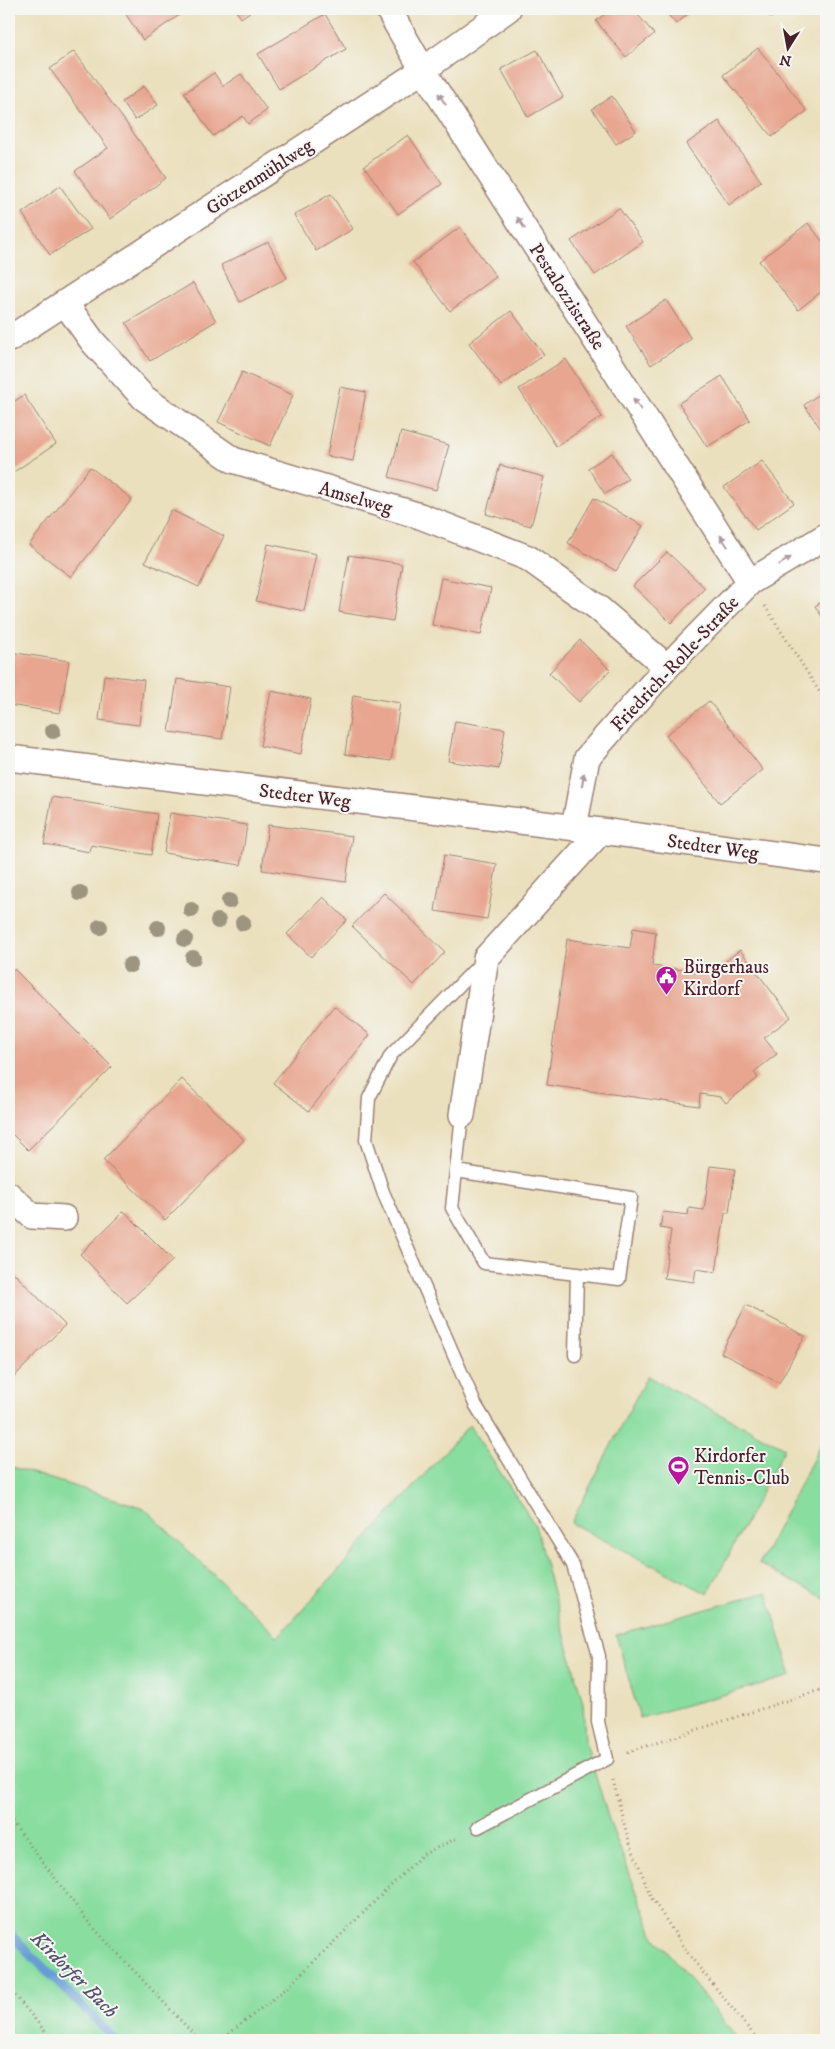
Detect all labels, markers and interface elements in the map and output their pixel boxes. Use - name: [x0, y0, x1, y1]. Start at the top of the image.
- north arrow: [762, 22, 812, 72]
- text: N: [778, 50, 793, 70]
- one-way arrow: [438, 92, 447, 106]
- street label: Götzenmühlweg: [202, 134, 318, 220]
- one-way arrow: [517, 216, 526, 229]
- street label: Pestalozzistraße: [524, 239, 610, 354]
- one-way arrow: [632, 397, 642, 410]
- street label: Amselweg: [316, 477, 396, 520]
- one-way arrow: [720, 534, 729, 548]
- one-way arrow: [778, 556, 791, 566]
- street label: Friedrich-Rolle-Straße: [606, 591, 744, 737]
- one-way arrow: [579, 771, 587, 787]
- street label: Stedter Weg: [258, 779, 353, 814]
- street label: Stedter Weg: [666, 830, 761, 865]
- place label: Bürgerhaus Kirdorf: [683, 956, 769, 1001]
- public building icon: Bürgerhaus Kirdorf: [655, 965, 679, 996]
- place label: Kirdorfer Tennis-Club: [694, 1445, 790, 1490]
- sports icon: Kirdorfer Tennis-Club: [666, 1454, 690, 1485]
- water label: Kirdorfer Bach: [24, 1926, 123, 2024]

